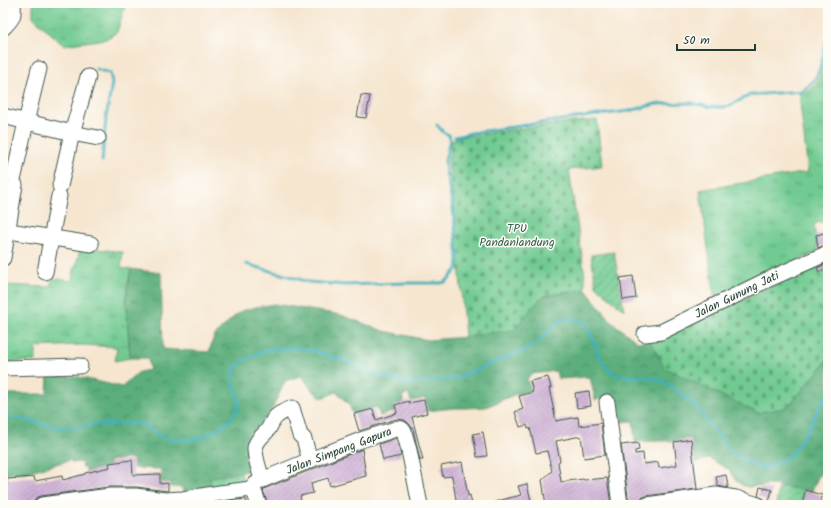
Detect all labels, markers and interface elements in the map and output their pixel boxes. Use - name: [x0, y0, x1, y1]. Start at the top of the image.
- scale bar: [677, 26, 755, 52]
- text: 50 m: [683, 31, 710, 50]
- park label: TPU Pandanlandung: [479, 219, 555, 252]
- street label: Jalan Gunung Jati: [692, 266, 784, 324]
- street label: Jalan Simpang Gapura: [283, 422, 395, 480]

